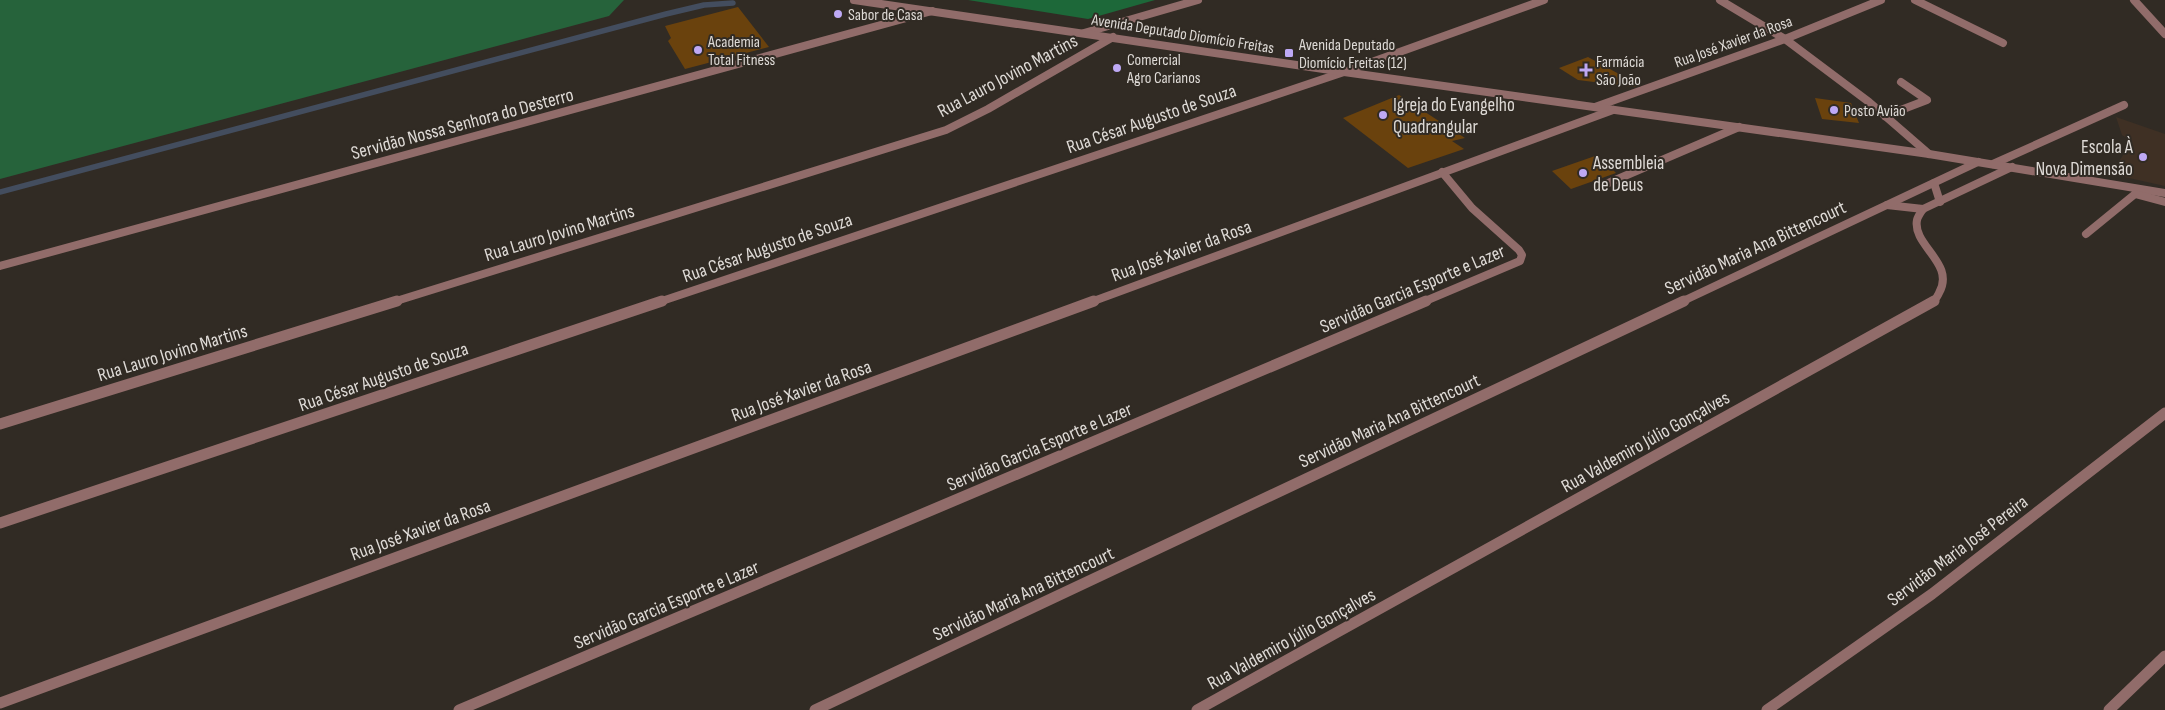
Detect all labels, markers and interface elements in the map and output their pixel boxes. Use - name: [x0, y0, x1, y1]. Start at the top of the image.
- place label: Sabor de Casa: [848, 6, 923, 25]
- marker: Sabor de Casa: [832, 8, 844, 20]
- street label: Avenida Deputado Diomício Freitas: [1089, 11, 1276, 58]
- street label: Rua José Xavier da Rosa: [1672, 12, 1795, 73]
- street label: Rua Lauro Jovino Martins: [934, 30, 1082, 123]
- place label: Academia Total Fitness: [707, 33, 776, 70]
- place label: Avenida Deputado Diomício Freitas (12): [1298, 36, 1407, 73]
- marker: Academia Total Fitness: [692, 44, 704, 56]
- marker: Avenida Deputado Diomício Freitas (12): [1283, 47, 1295, 59]
- place label: Comercial Agro Carianos: [1126, 51, 1201, 88]
- place label: Farmácia São João: [1596, 53, 1645, 90]
- marker: Comercial Agro Carianos: [1111, 62, 1123, 74]
- marker: Farmácia São João: [1580, 64, 1592, 76]
- street label: Rua César Augusto de Souza: [1064, 80, 1239, 159]
- street label: Servidão Nossa Senhora do Desterro: [349, 84, 576, 165]
- place label: Igreja do Evangelho Quadrangular: [1393, 94, 1515, 139]
- place label: Posto Avião: [1844, 102, 1906, 121]
- marker: Posto Avião: [1828, 104, 1840, 116]
- marker: Igreja do Evangelho Quadrangular: [1377, 109, 1389, 121]
- place label: Escola À Nova Dimensão: [2035, 136, 2134, 181]
- marker: Escola À Nova Dimensão: [2137, 151, 2149, 163]
- place label: Assembleia de Deus: [1592, 152, 1664, 197]
- marker: Assembleia de Deus: [1577, 167, 1589, 179]
- street label: Servidão Maria Ana Bittencourt: [1661, 196, 1850, 300]
- street label: Rua Lauro Jovino Martins: [482, 200, 637, 267]
- street label: Rua César Augusto de Souza: [680, 209, 855, 288]
- street label: Rua José Xavier da Rosa: [1108, 215, 1255, 287]
- street label: Servidão Garcia Esporte e Lazer: [1317, 240, 1509, 339]
- street label: Rua Lauro Jovino Martins: [95, 320, 250, 387]
- street label: Rua César Augusto de Souza: [296, 338, 471, 417]
- street label: Rua José Xavier da Rosa: [728, 355, 875, 427]
- street label: Servidão Maria Ana Bittencourt: [1295, 369, 1484, 473]
- street label: Rua Valdemiro Júlio Gonçalves: [1558, 386, 1734, 498]
- street label: Servidão Garcia Esporte e Lazer: [944, 398, 1136, 497]
- street label: Servidão Maria José Pereira: [1883, 491, 2033, 612]
- street label: Rua José Xavier da Rosa: [347, 494, 494, 566]
- street label: Servidão Maria Ana Bittencourt: [929, 542, 1118, 646]
- street label: Servidão Garcia Esporte e Lazer: [571, 556, 763, 655]
- street label: Rua Valdemiro Júlio Gonçalves: [1204, 583, 1380, 695]

